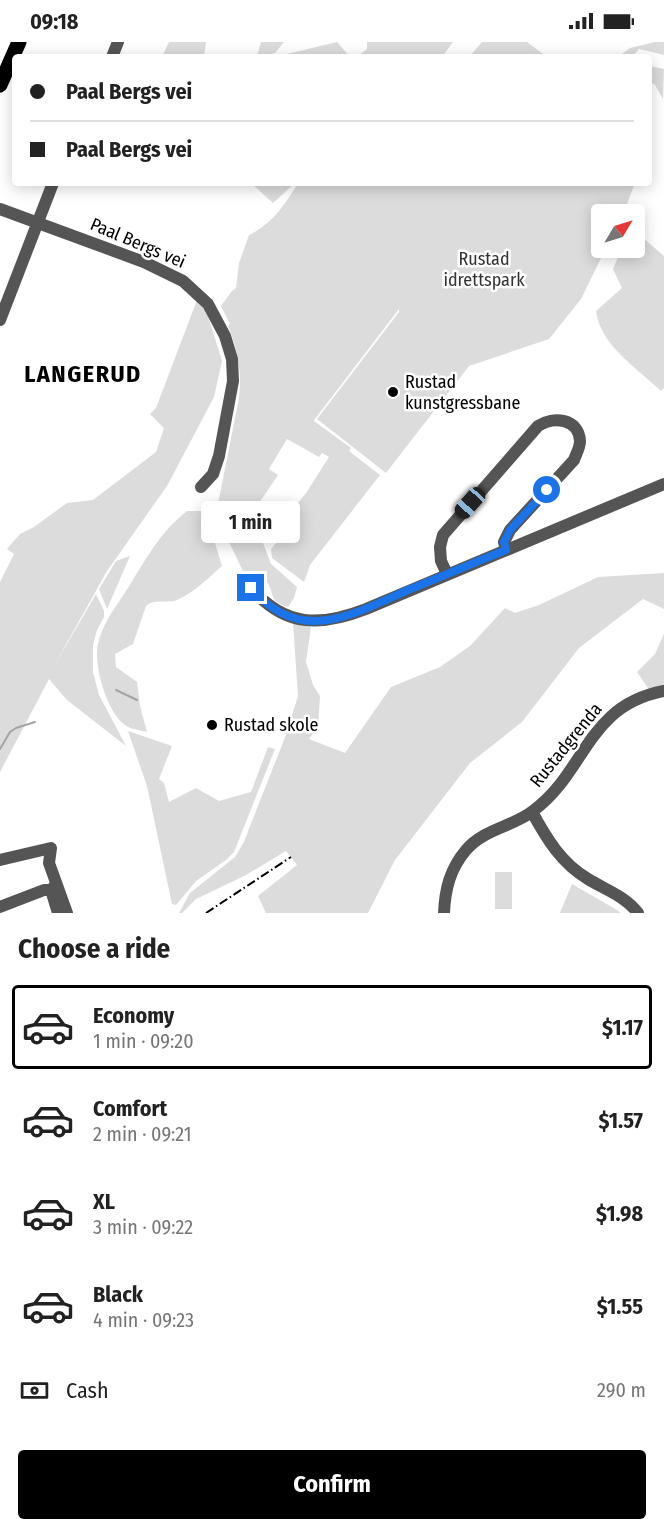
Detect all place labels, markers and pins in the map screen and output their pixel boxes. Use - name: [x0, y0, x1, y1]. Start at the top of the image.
- place label: Rustad kunstgressbane: [405, 371, 521, 414]
- marker: Rustad kunstgressbane: [386, 385, 400, 399]
- place label: Rustad skole: [224, 714, 318, 736]
- marker: Rustad skole: [205, 718, 219, 732]

